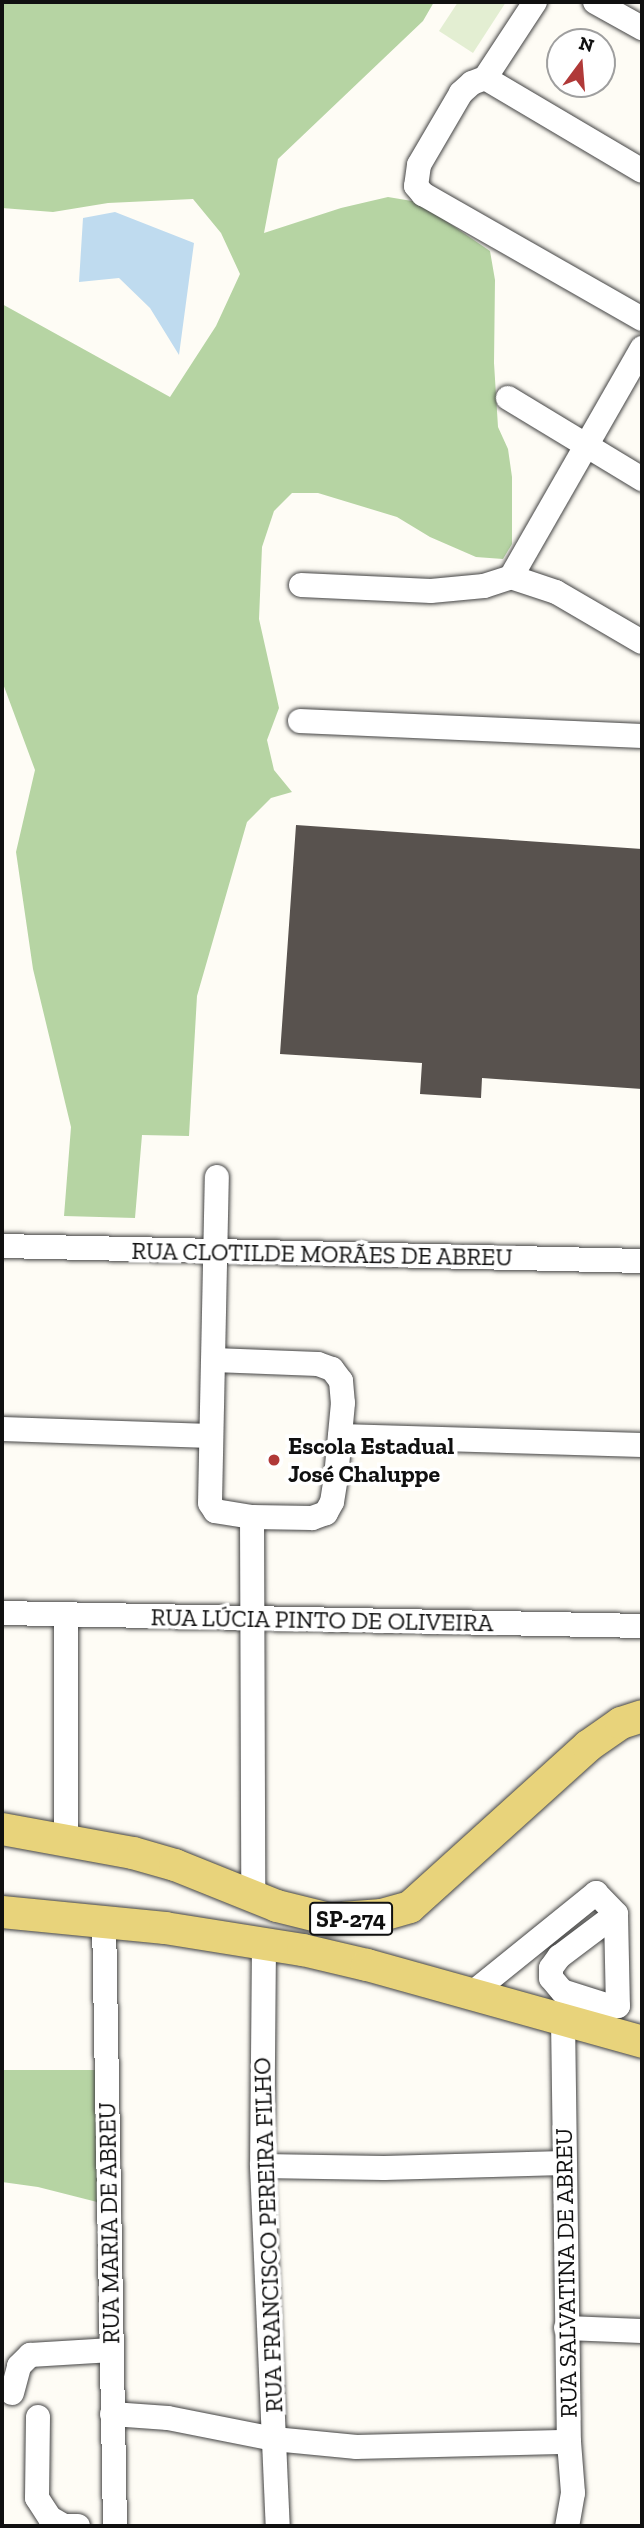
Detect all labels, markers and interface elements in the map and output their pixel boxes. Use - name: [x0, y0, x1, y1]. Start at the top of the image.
- north arrow: [546, 28, 616, 98]
- text: N: [576, 31, 596, 57]
- street label: RUA CLOTILDE MORÃES DE ABREU: [130, 1236, 514, 1272]
- place label: Escola Estadual José Chaluppe: [288, 1432, 454, 1488]
- marker: Escola Estadual José Chaluppe: [266, 1452, 282, 1468]
- street label: RUA LÚCIA PINTO DE OLIVEIRA: [150, 1603, 494, 1637]
- road number: SP-274: [309, 1900, 393, 1938]
- street label: RUA FRANCISCO PEREIRA FILHO: [247, 2056, 289, 2414]
- street label: RUA MARIA DE ABREU: [92, 2101, 126, 2345]
- street label: RUA SALVATINA DE ABREU: [549, 2127, 583, 2419]

